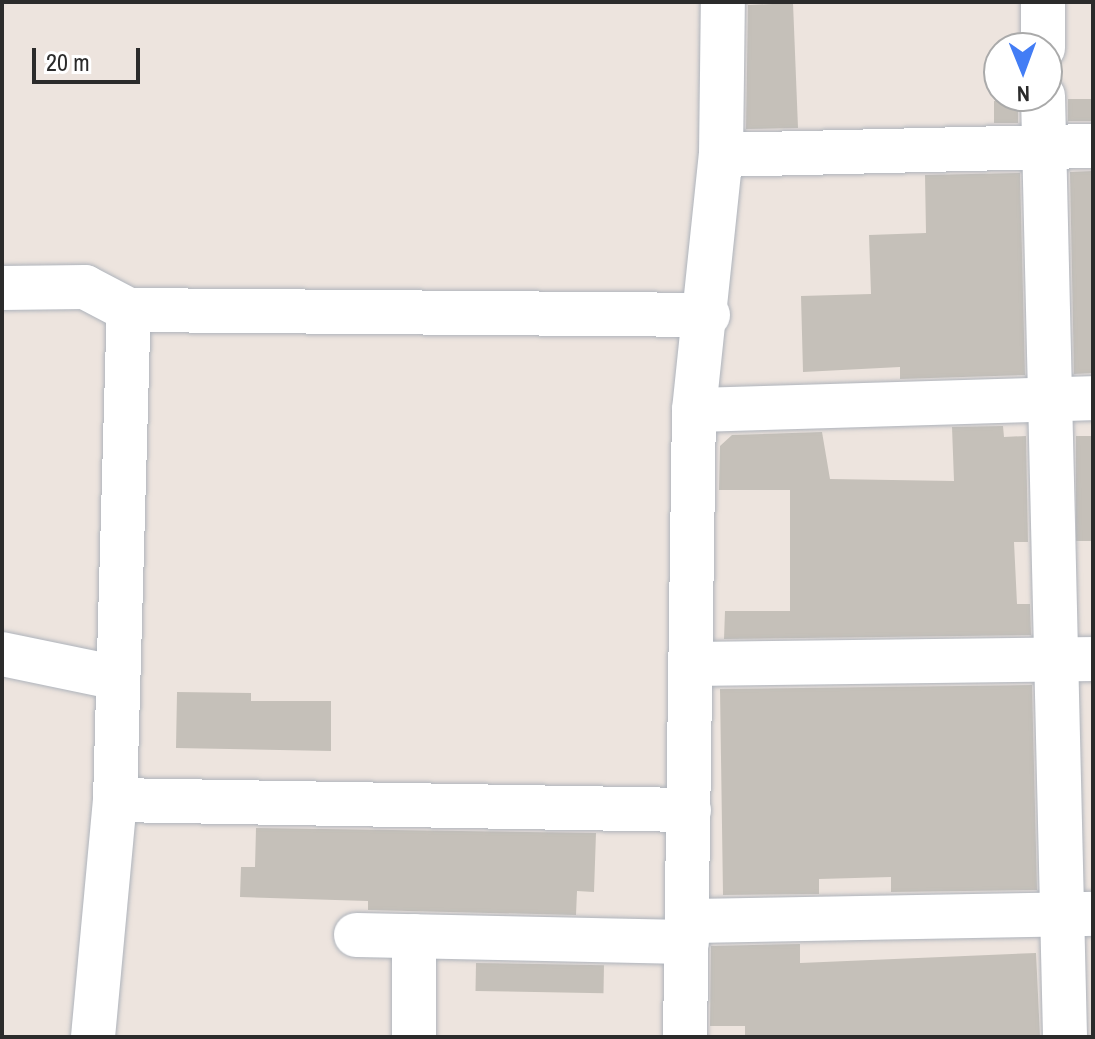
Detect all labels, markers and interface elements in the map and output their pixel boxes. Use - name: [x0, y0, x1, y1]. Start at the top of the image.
- scale bar: [36, 32, 144, 82]
- north arrow: [983, 32, 1063, 112]
- text: 20 m: [46, 46, 90, 78]
- text: N: [1017, 79, 1030, 109]

